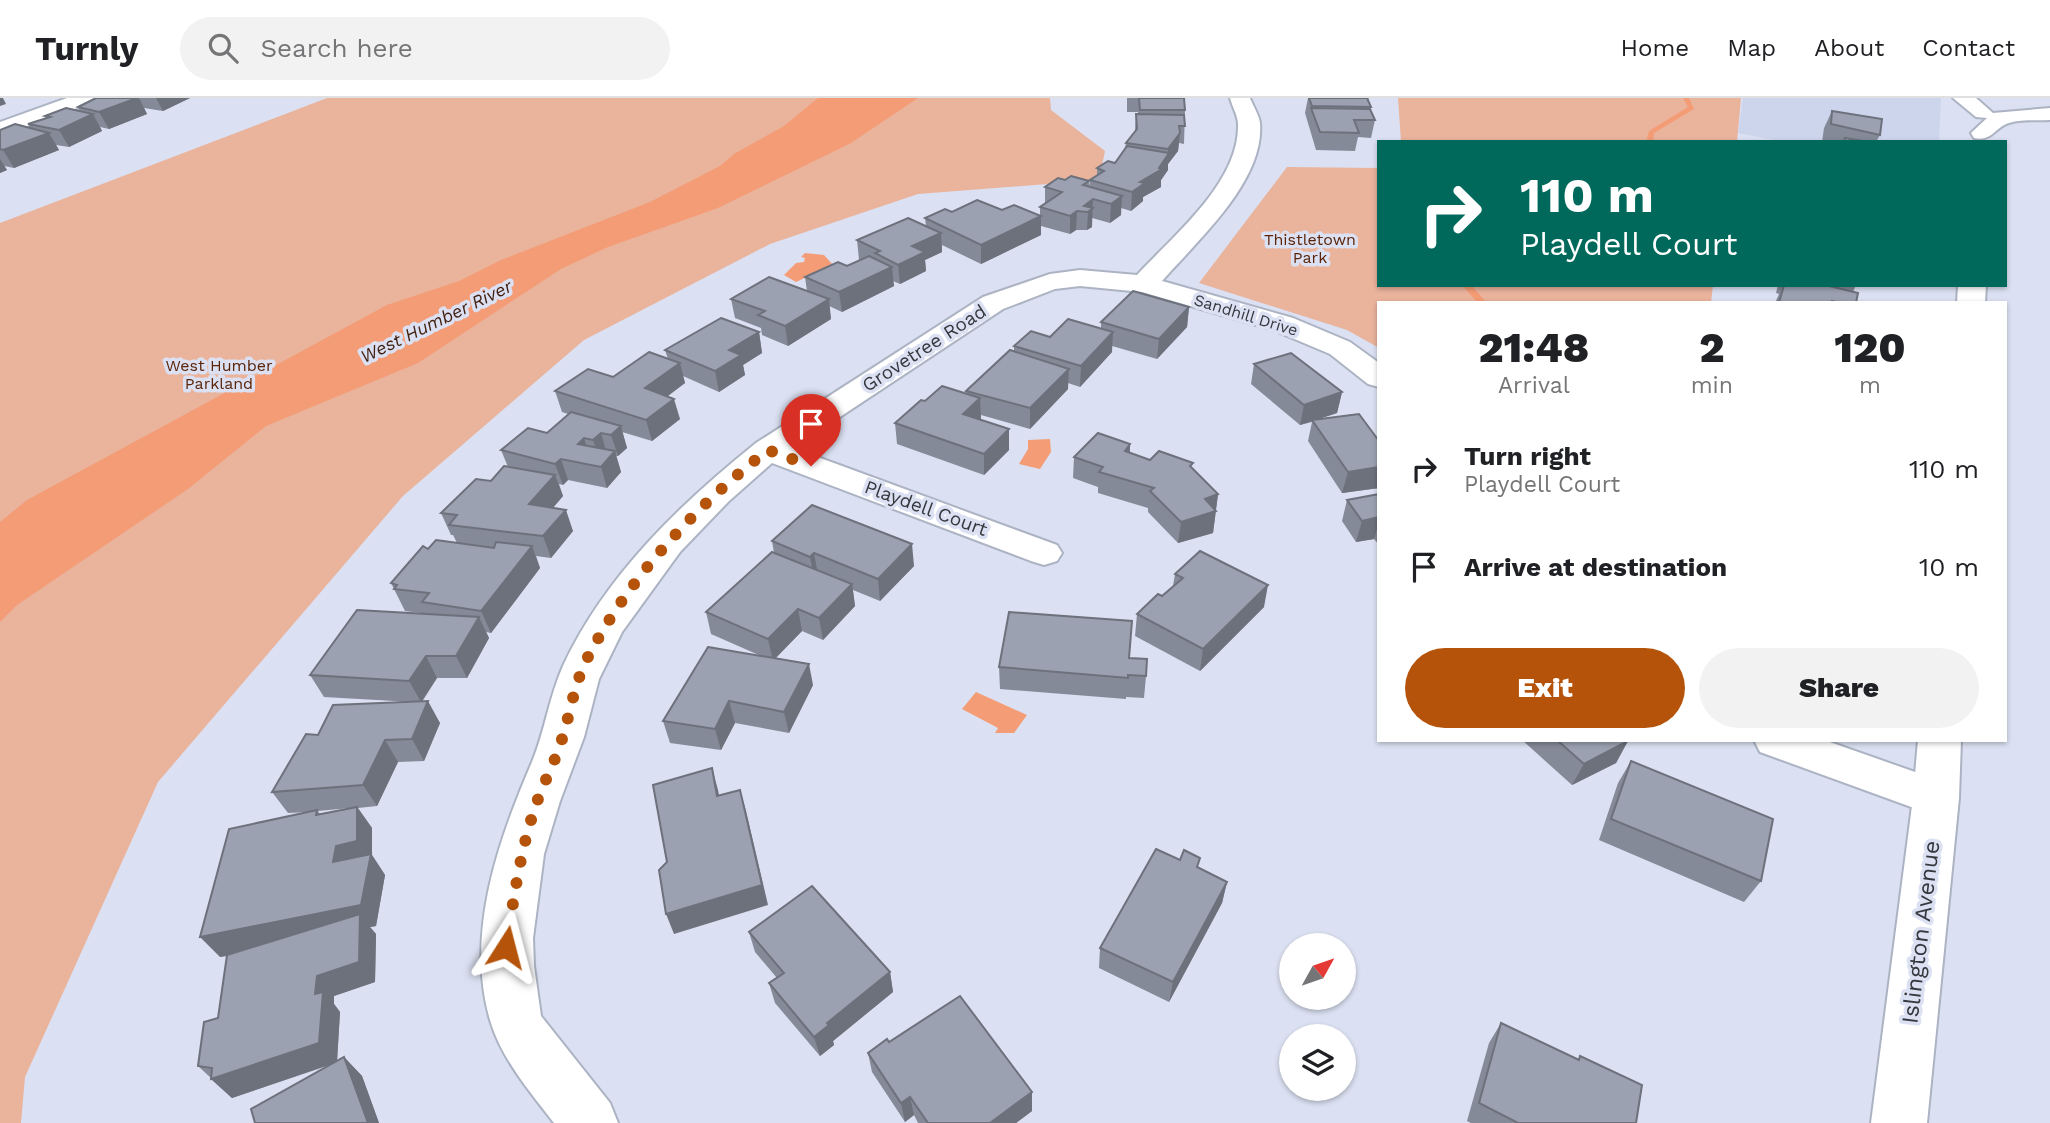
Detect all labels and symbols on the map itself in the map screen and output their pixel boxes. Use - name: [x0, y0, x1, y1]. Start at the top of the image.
- park label: Thistletown Park: [1264, 230, 1356, 267]
- water label: West Humber River: [357, 275, 516, 367]
- street label: Sandhill Drive: [1192, 290, 1300, 340]
- street label: Grovetree Road: [858, 299, 990, 397]
- park label: West Humber Parkland: [165, 356, 273, 393]
- pin: [781, 394, 841, 466]
- street label: Playdell Court: [861, 475, 991, 541]
- street label: Islington Avenue: [1896, 839, 1946, 1025]
- position arrow: [469, 910, 543, 984]
- north arrow: [1279, 933, 1356, 1010]

